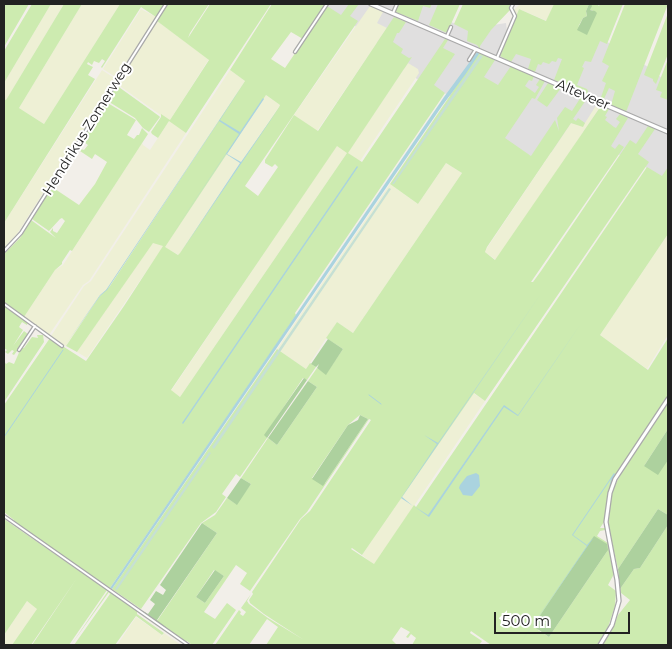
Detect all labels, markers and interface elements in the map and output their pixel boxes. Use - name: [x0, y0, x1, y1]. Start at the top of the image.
- street label: Hendrikus Zomerweg: [39, 60, 135, 198]
- street label: Alteveer: [553, 76, 613, 114]
- scale bar: [497, 602, 633, 634]
- text: 500 m: [502, 611, 550, 630]

